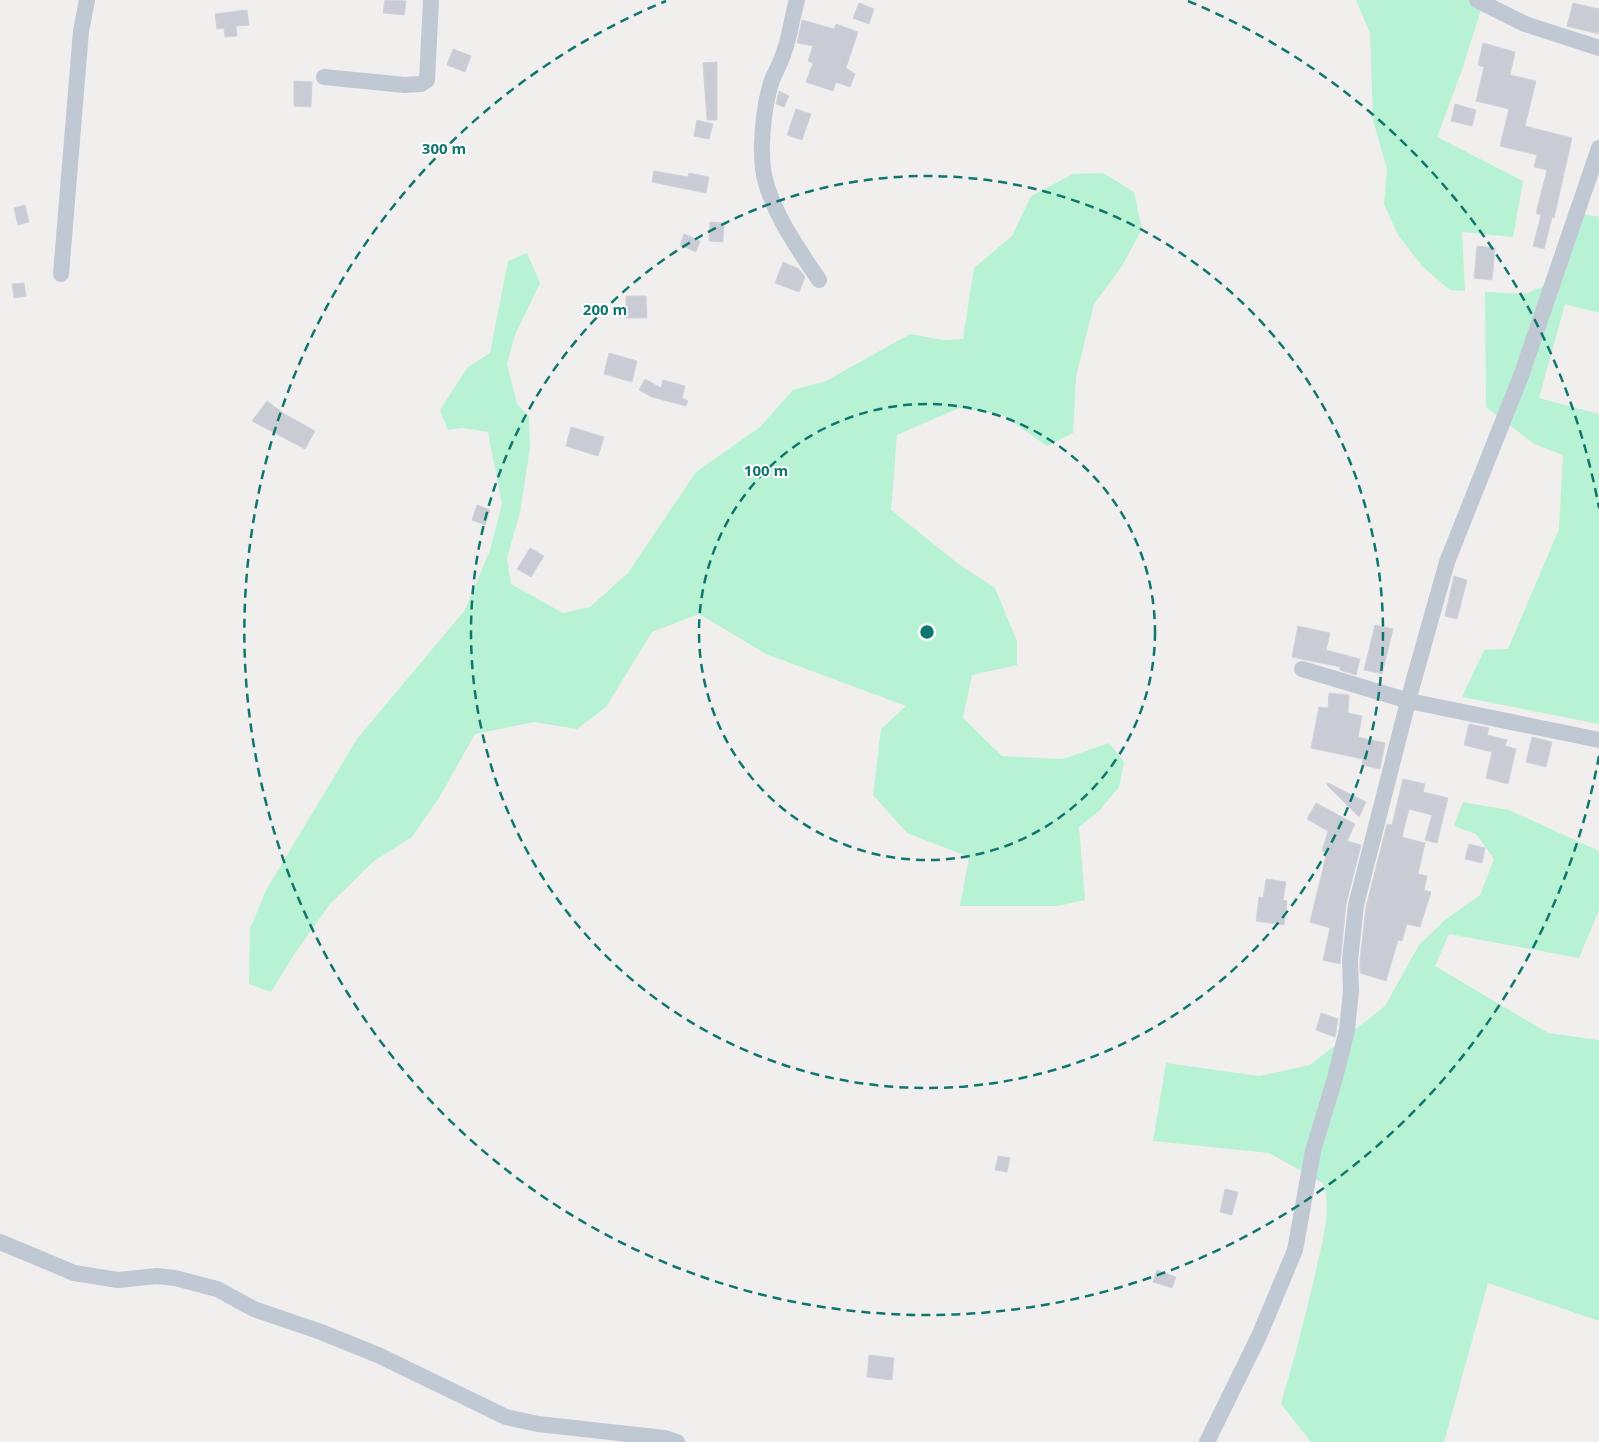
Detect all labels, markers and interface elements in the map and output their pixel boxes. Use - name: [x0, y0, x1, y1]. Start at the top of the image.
- text: 300 m: [422, 138, 466, 158]
- text: 200 m: [583, 299, 627, 319]
- text: 100 m: [744, 460, 788, 480]
- centre of rings: [918, 623, 936, 641]

